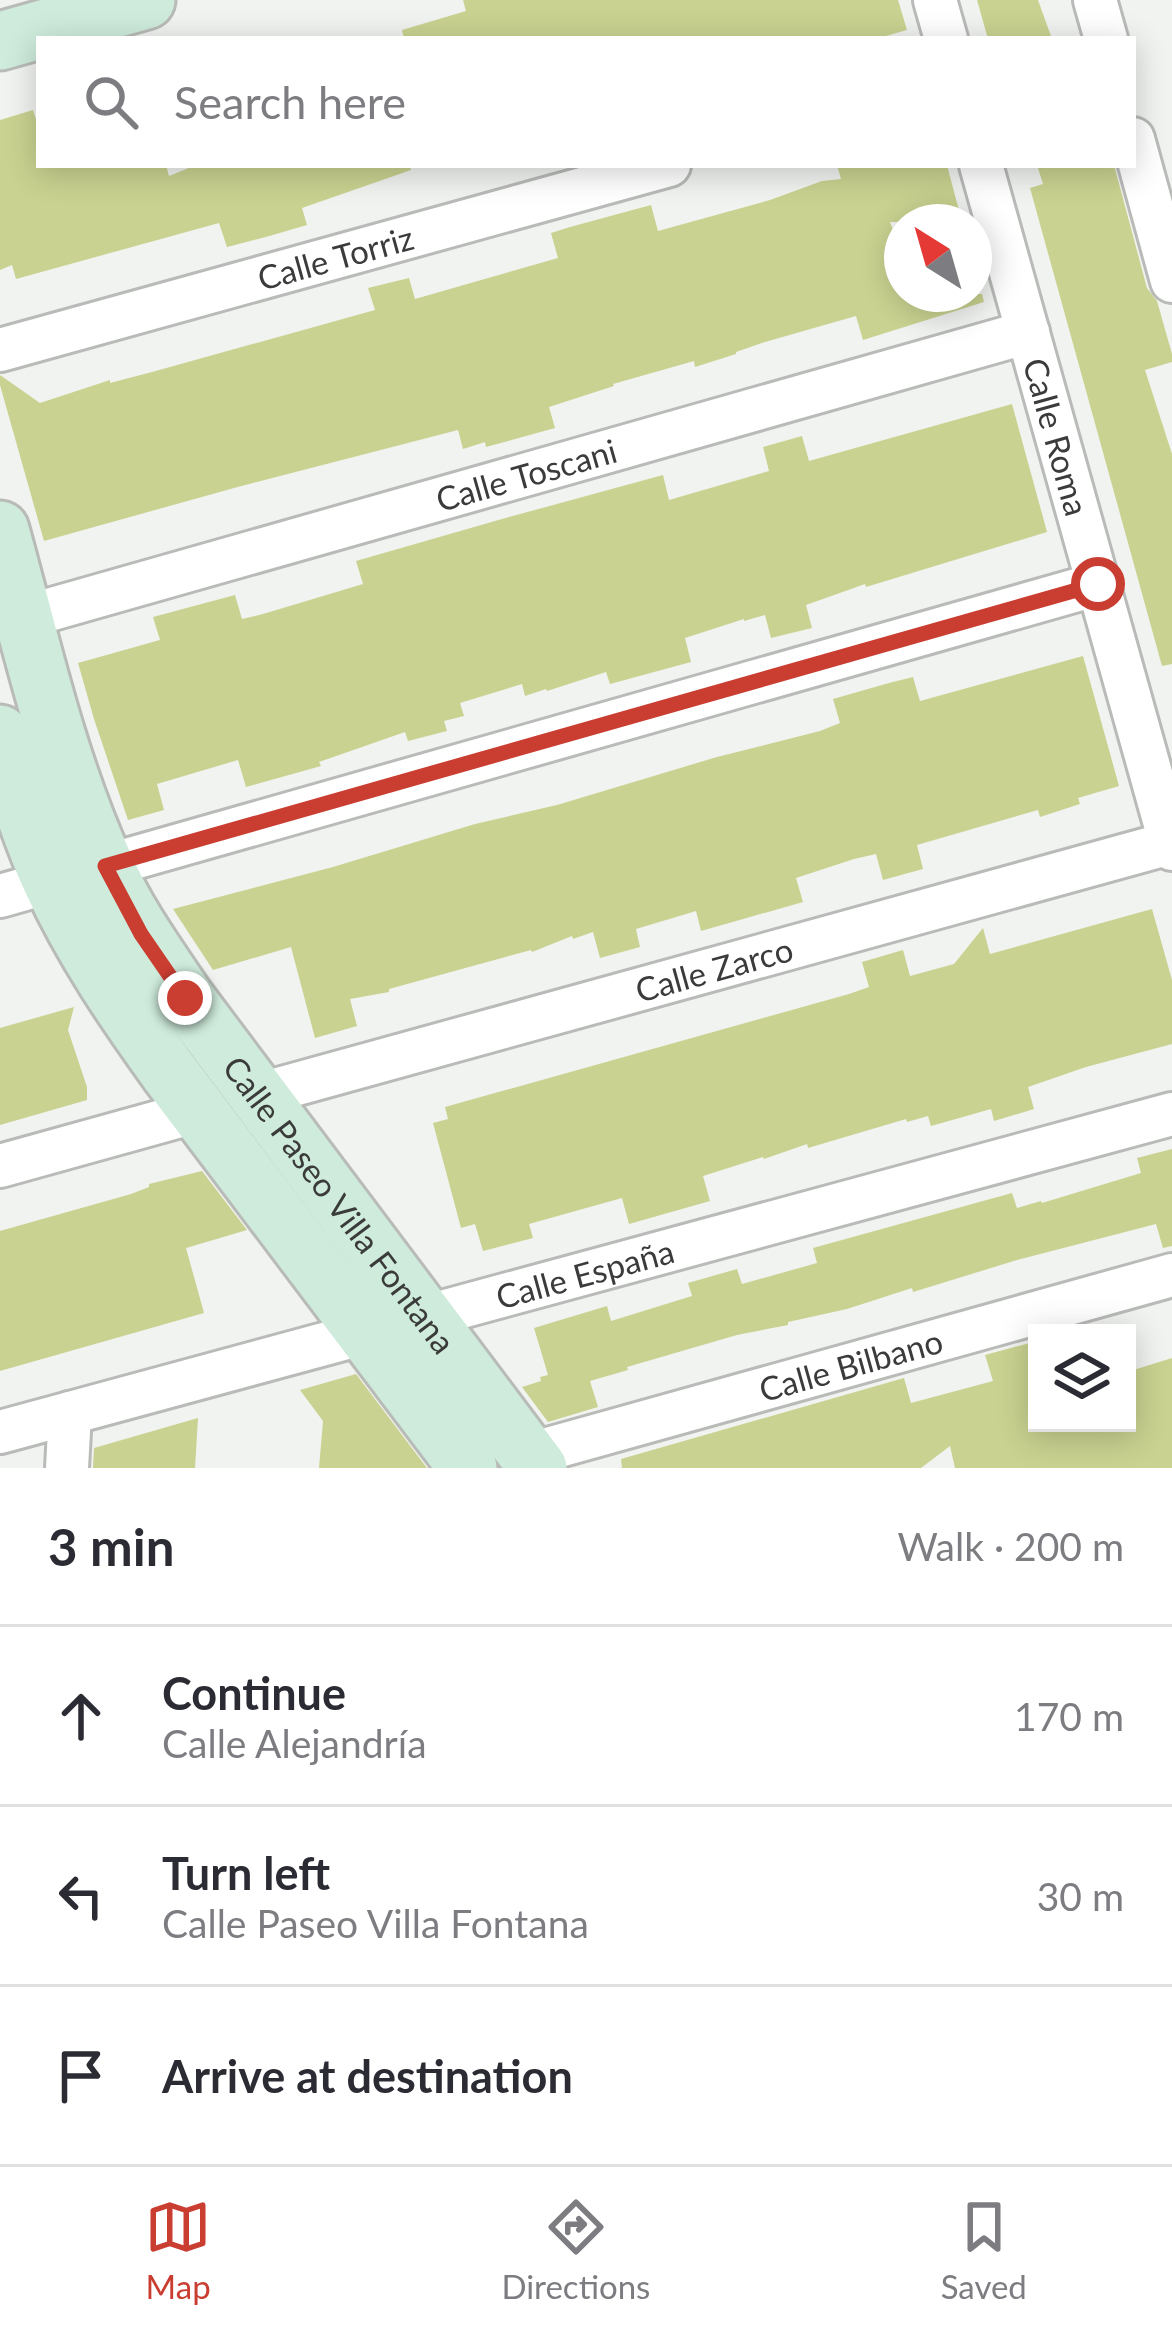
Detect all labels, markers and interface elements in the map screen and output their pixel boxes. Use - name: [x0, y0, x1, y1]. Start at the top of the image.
- search box: [36, 36, 1136, 168]
- icon: search: [78, 69, 144, 135]
- text: Search here: [174, 75, 406, 129]
- north arrow: [884, 204, 992, 312]
- street label: Calle Torriz: [253, 217, 418, 298]
- street label: Calle Roma: [1016, 353, 1098, 520]
- street label: Calle Toscani: [431, 430, 621, 519]
- route start: [1071, 557, 1125, 611]
- street label: Calle Zarco: [631, 928, 797, 1010]
- route end: [158, 971, 212, 1025]
- street label: Calle Paseo Villa Fontana: [215, 1048, 464, 1361]
- street label: Calle España: [491, 1230, 678, 1317]
- street label: Calle Bilbano: [755, 1320, 947, 1409]
- map controls: [1028, 1324, 1136, 1432]
- button: layers: [1028, 1324, 1136, 1432]
- text: 3 min: [48, 1516, 174, 1577]
- text: Walk · 200 m: [897, 1523, 1124, 1569]
- text: Continue: [162, 1666, 346, 1720]
- icon: ahead: [48, 1683, 114, 1749]
- text: 170 m: [1014, 1693, 1124, 1739]
- text: Calle Alejandría: [162, 1720, 427, 1766]
- text: Turn left: [162, 1846, 330, 1900]
- icon: left: [48, 1863, 114, 1929]
- text: 30 m: [1037, 1873, 1124, 1919]
- text: Calle Paseo Villa Fontana: [162, 1900, 589, 1946]
- icon: arrive: [48, 2043, 114, 2109]
- text: Arrive at destination: [162, 2049, 573, 2103]
- tab: Map: [145, 2194, 211, 2306]
- tab: Directions: [501, 2194, 650, 2306]
- tab: Saved: [941, 2194, 1027, 2306]

